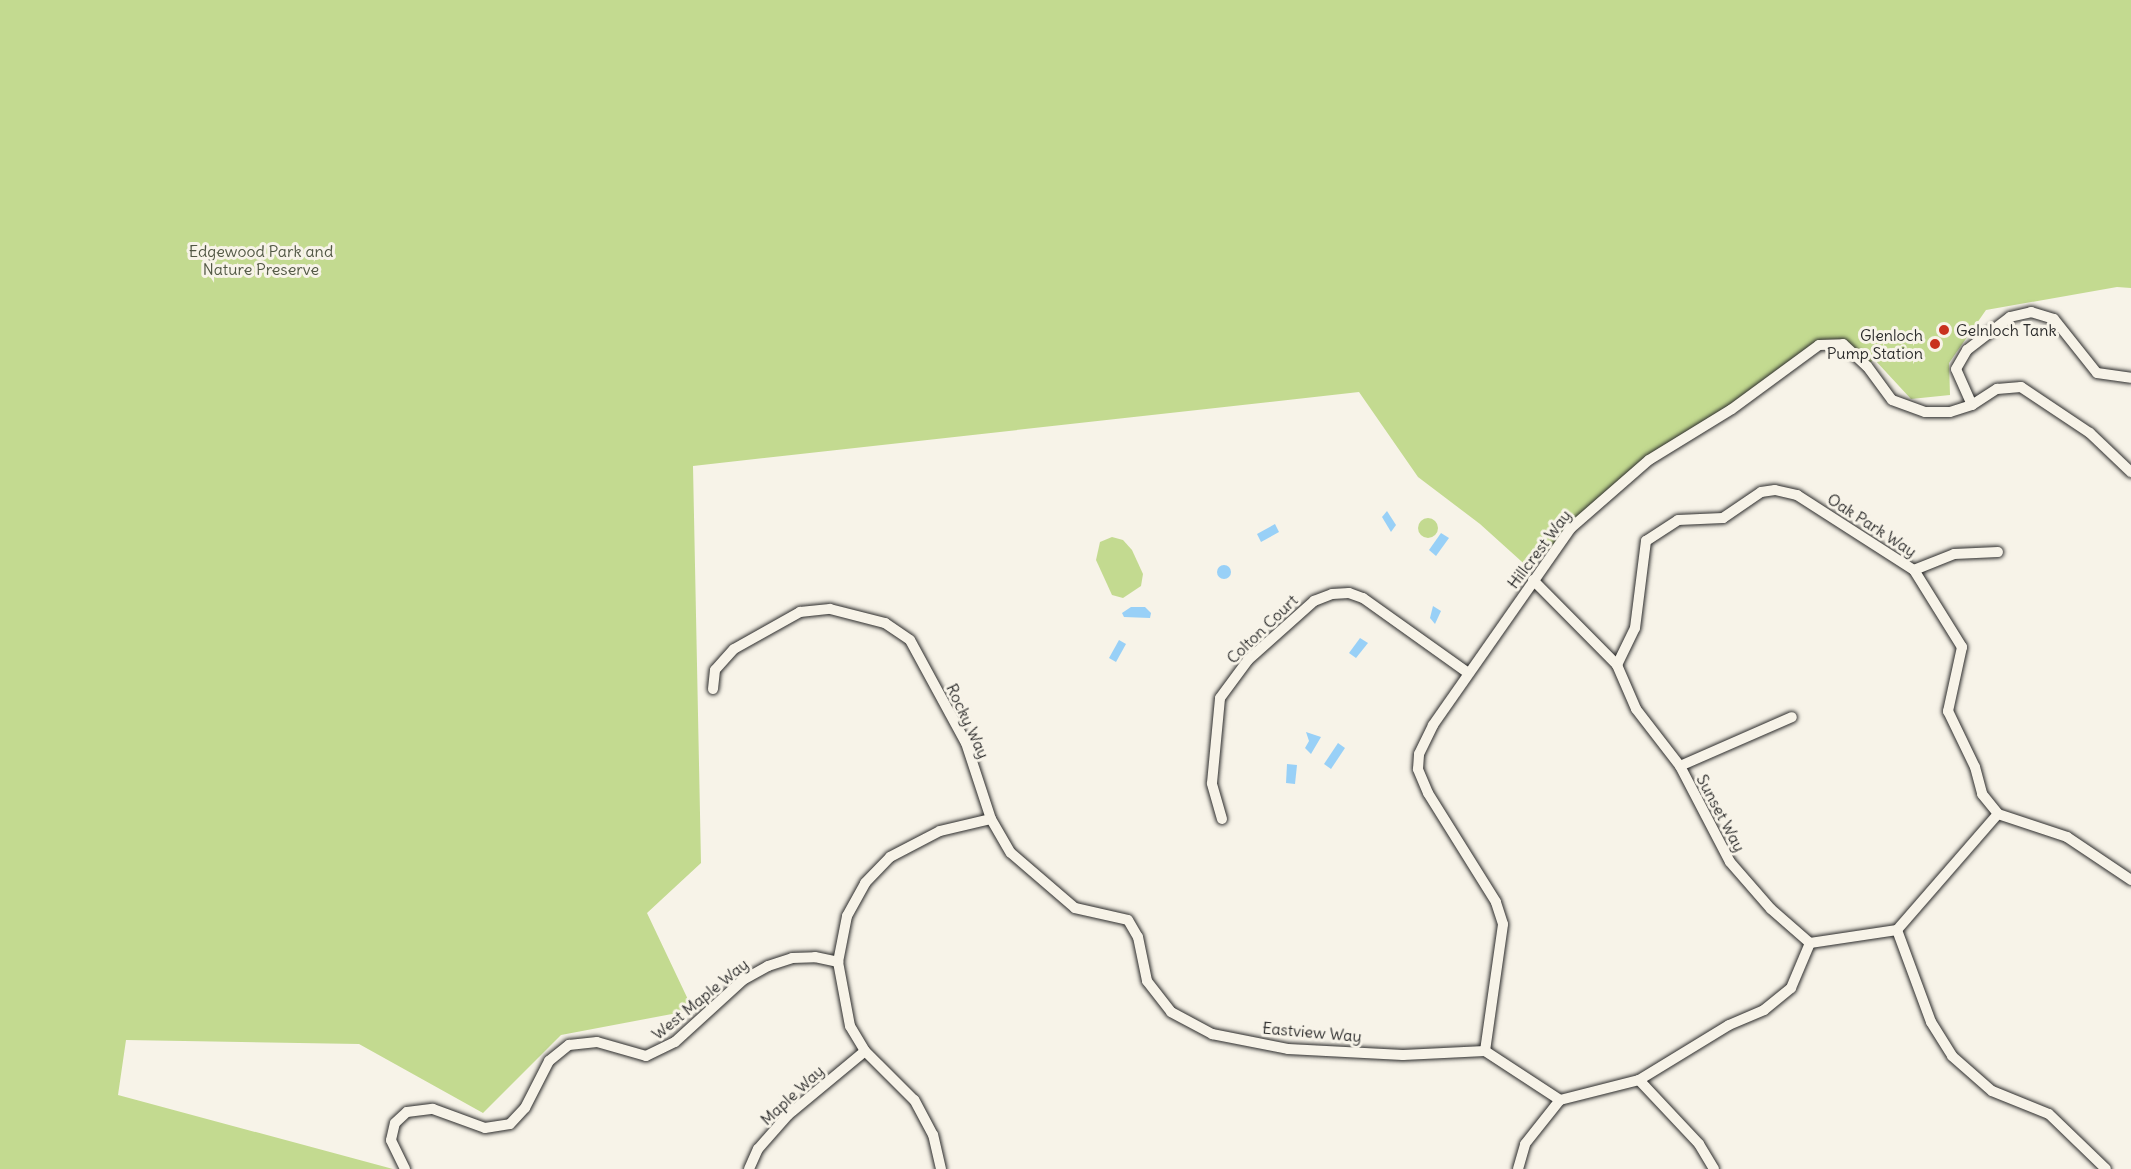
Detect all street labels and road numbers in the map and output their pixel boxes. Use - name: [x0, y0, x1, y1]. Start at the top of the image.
- street label: Oak Park Way: [1824, 489, 1920, 561]
- street label: Hillcrest Way: [1503, 506, 1575, 592]
- street label: Colton Court: [1223, 590, 1301, 668]
- street label: Rocky Way: [942, 681, 994, 761]
- street label: Sunset Way: [1693, 771, 1749, 855]
- street label: West Maple Way: [648, 954, 752, 1044]
- street label: Eastview Way: [1262, 1018, 1362, 1046]
- street label: Maple Way: [756, 1061, 828, 1129]

